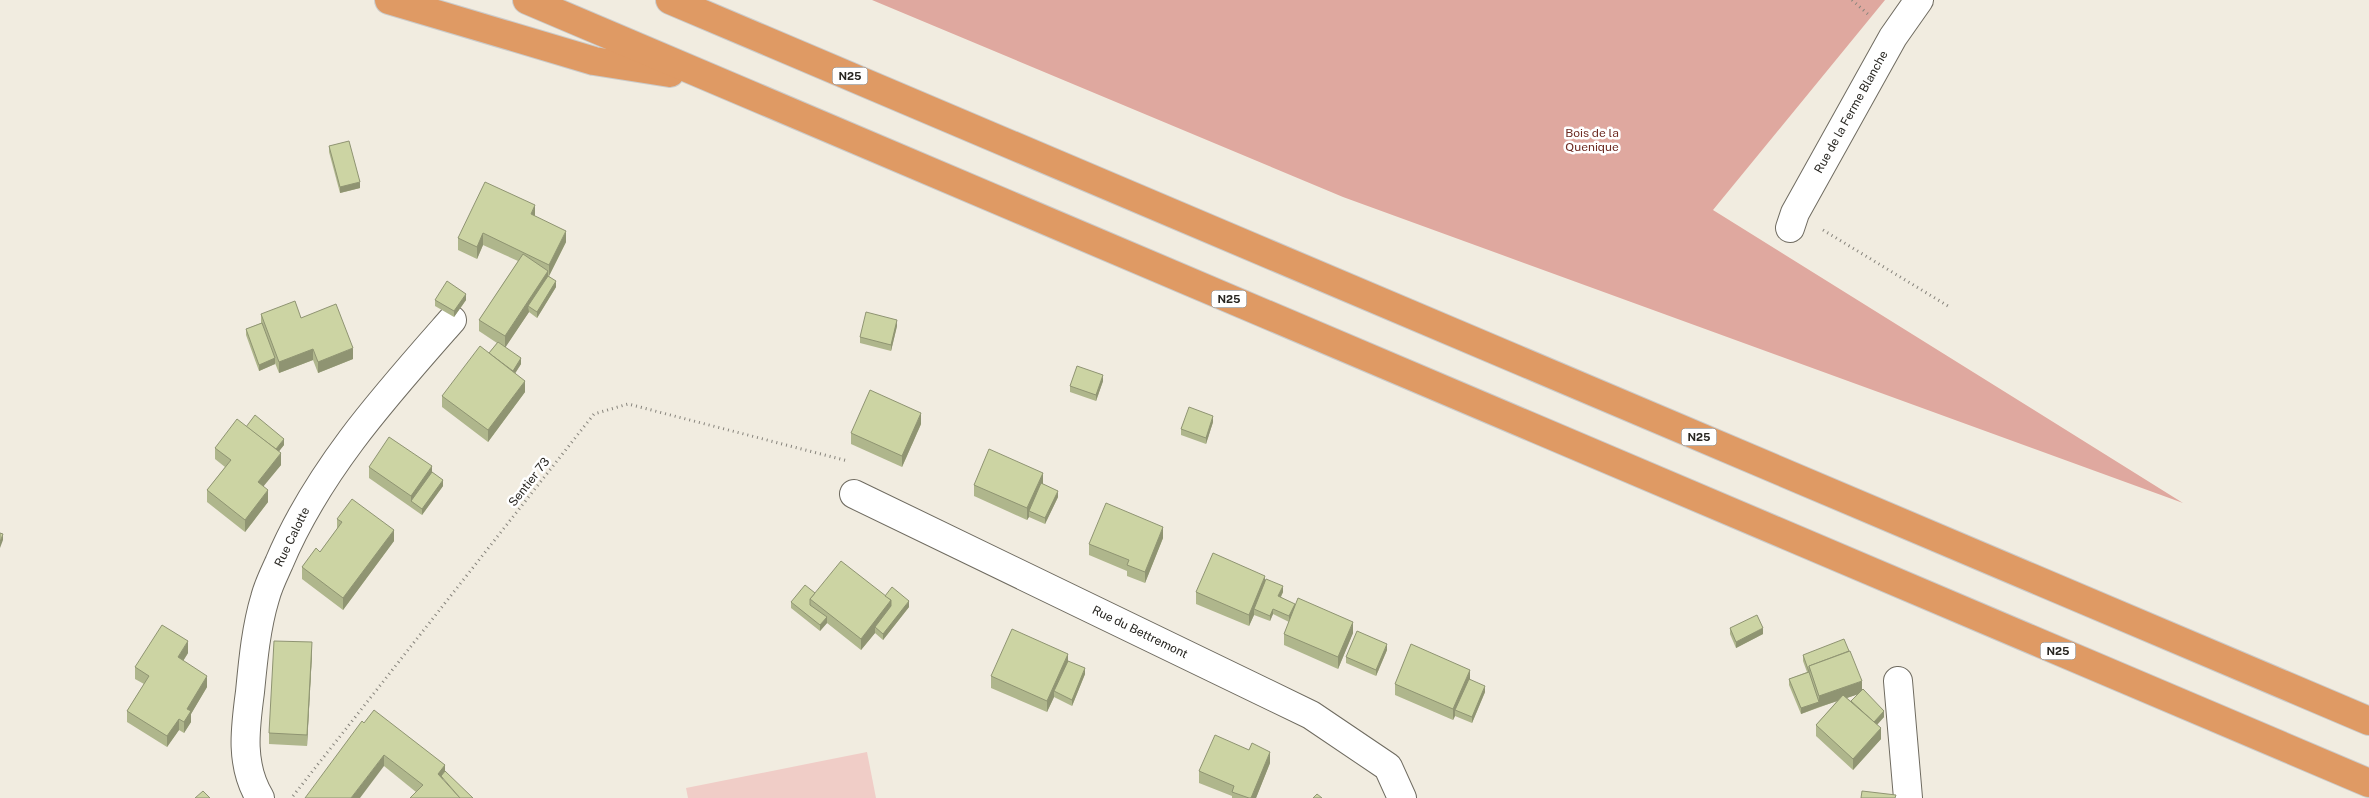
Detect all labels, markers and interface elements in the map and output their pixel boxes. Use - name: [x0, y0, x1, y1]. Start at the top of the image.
- street label: Rue de la Ferme Blanche: [1811, 48, 1891, 176]
- road number: N25: [832, 68, 868, 84]
- park label: Bois de la Quenique: [1565, 126, 1619, 154]
- road number: N25: [1212, 290, 1246, 308]
- road number: N25: [1682, 428, 1716, 446]
- street label: Sentier 73: [506, 455, 552, 509]
- street label: Rue Calotte: [272, 505, 313, 569]
- street label: Rue du Bettremont: [1090, 603, 1190, 661]
- road number: N25: [2040, 642, 2076, 659]

